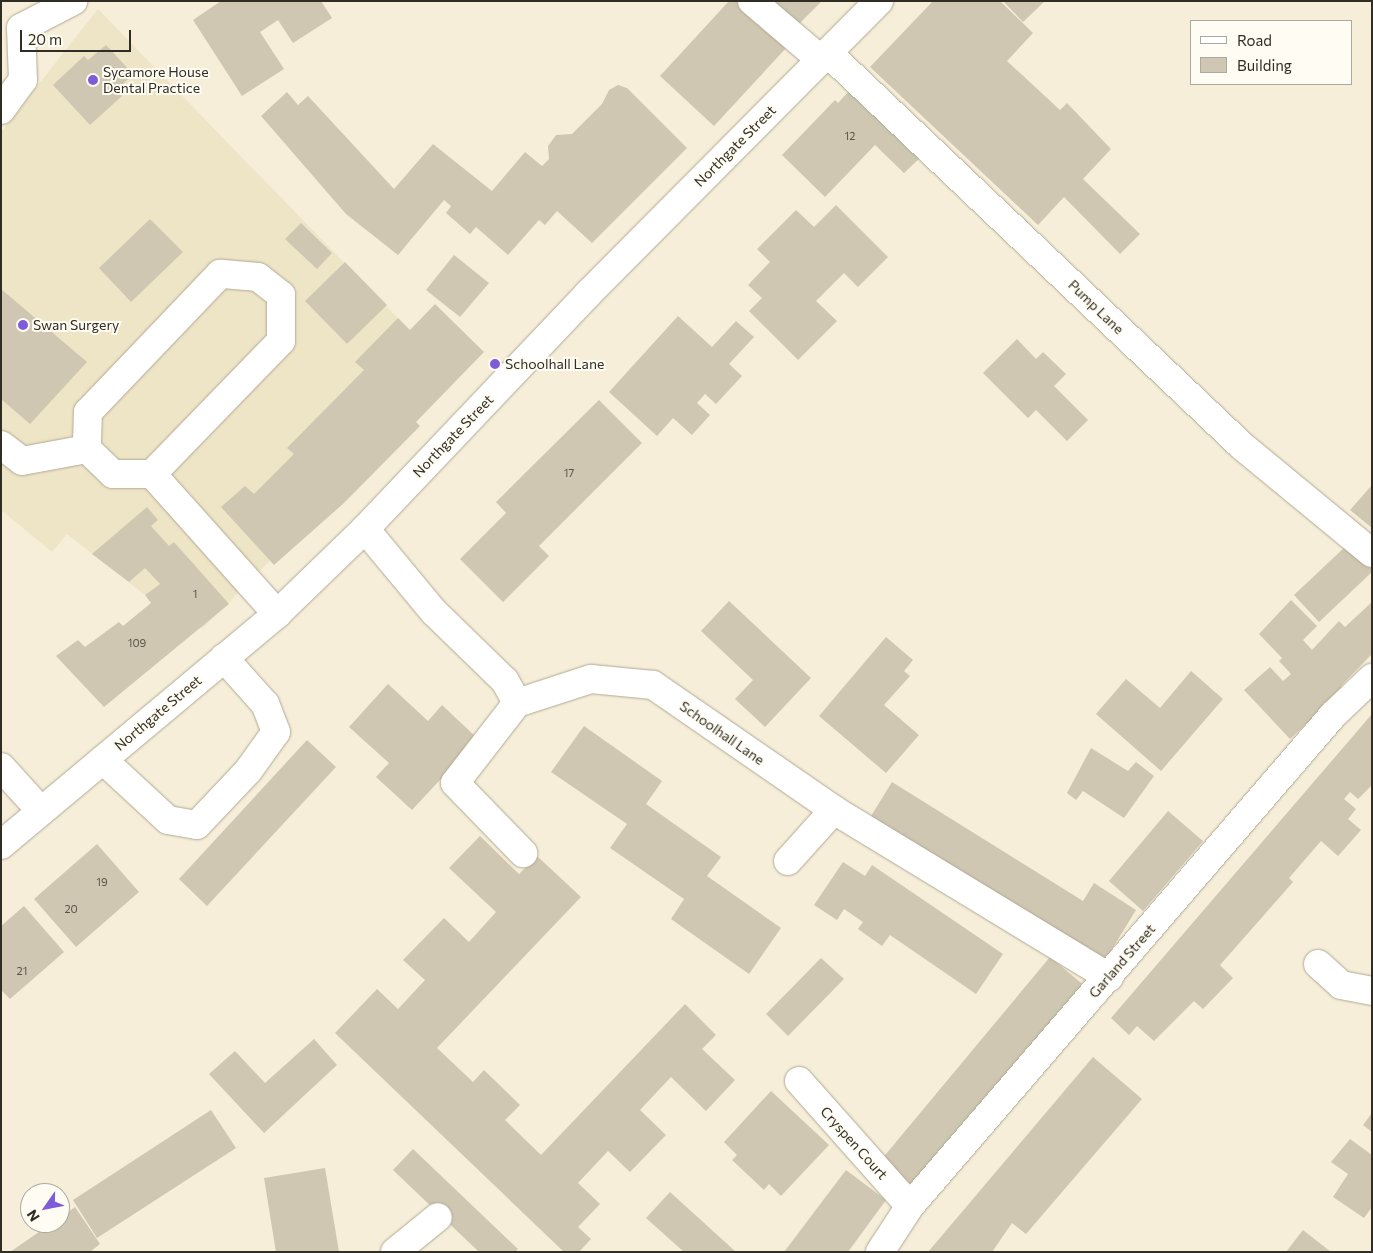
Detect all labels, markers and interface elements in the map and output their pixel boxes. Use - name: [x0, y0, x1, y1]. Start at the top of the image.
- scale bar: [22, 20, 134, 52]
- legend: [1190, 20, 1353, 85]
- text: 20 m: [28, 30, 62, 48]
- text: Road: [1237, 31, 1272, 49]
- text: Building: [1237, 56, 1292, 74]
- place label: Sycamore House Dental Practice: [103, 64, 209, 96]
- marker: Sycamore House Dental Practice: [87, 74, 99, 86]
- street label: Northgate Street: [691, 102, 779, 190]
- house number: 12: [845, 129, 855, 143]
- street label: Pump Lane: [1065, 276, 1127, 338]
- place label: Swan Surgery: [33, 317, 119, 333]
- marker: Swan Surgery: [17, 319, 29, 331]
- place label: Schoolhall Lane: [505, 356, 604, 372]
- marker: Schoolhall Lane: [489, 358, 501, 370]
- street label: Northgate Street: [409, 391, 497, 481]
- house number: 17: [564, 466, 574, 480]
- house number: 1: [193, 587, 197, 601]
- house number: 109: [128, 636, 146, 650]
- street label: Northgate Street: [111, 672, 205, 754]
- street label: Schoolhall Lane: [677, 698, 767, 768]
- house number: 19: [96, 875, 108, 889]
- house number: 20: [64, 902, 78, 916]
- street label: Garland Street: [1085, 921, 1159, 1001]
- house number: 21: [17, 964, 27, 978]
- street label: Cryspen Court: [817, 1103, 891, 1183]
- north arrow: [20, 1183, 70, 1233]
- text: N: [23, 1207, 43, 1225]

